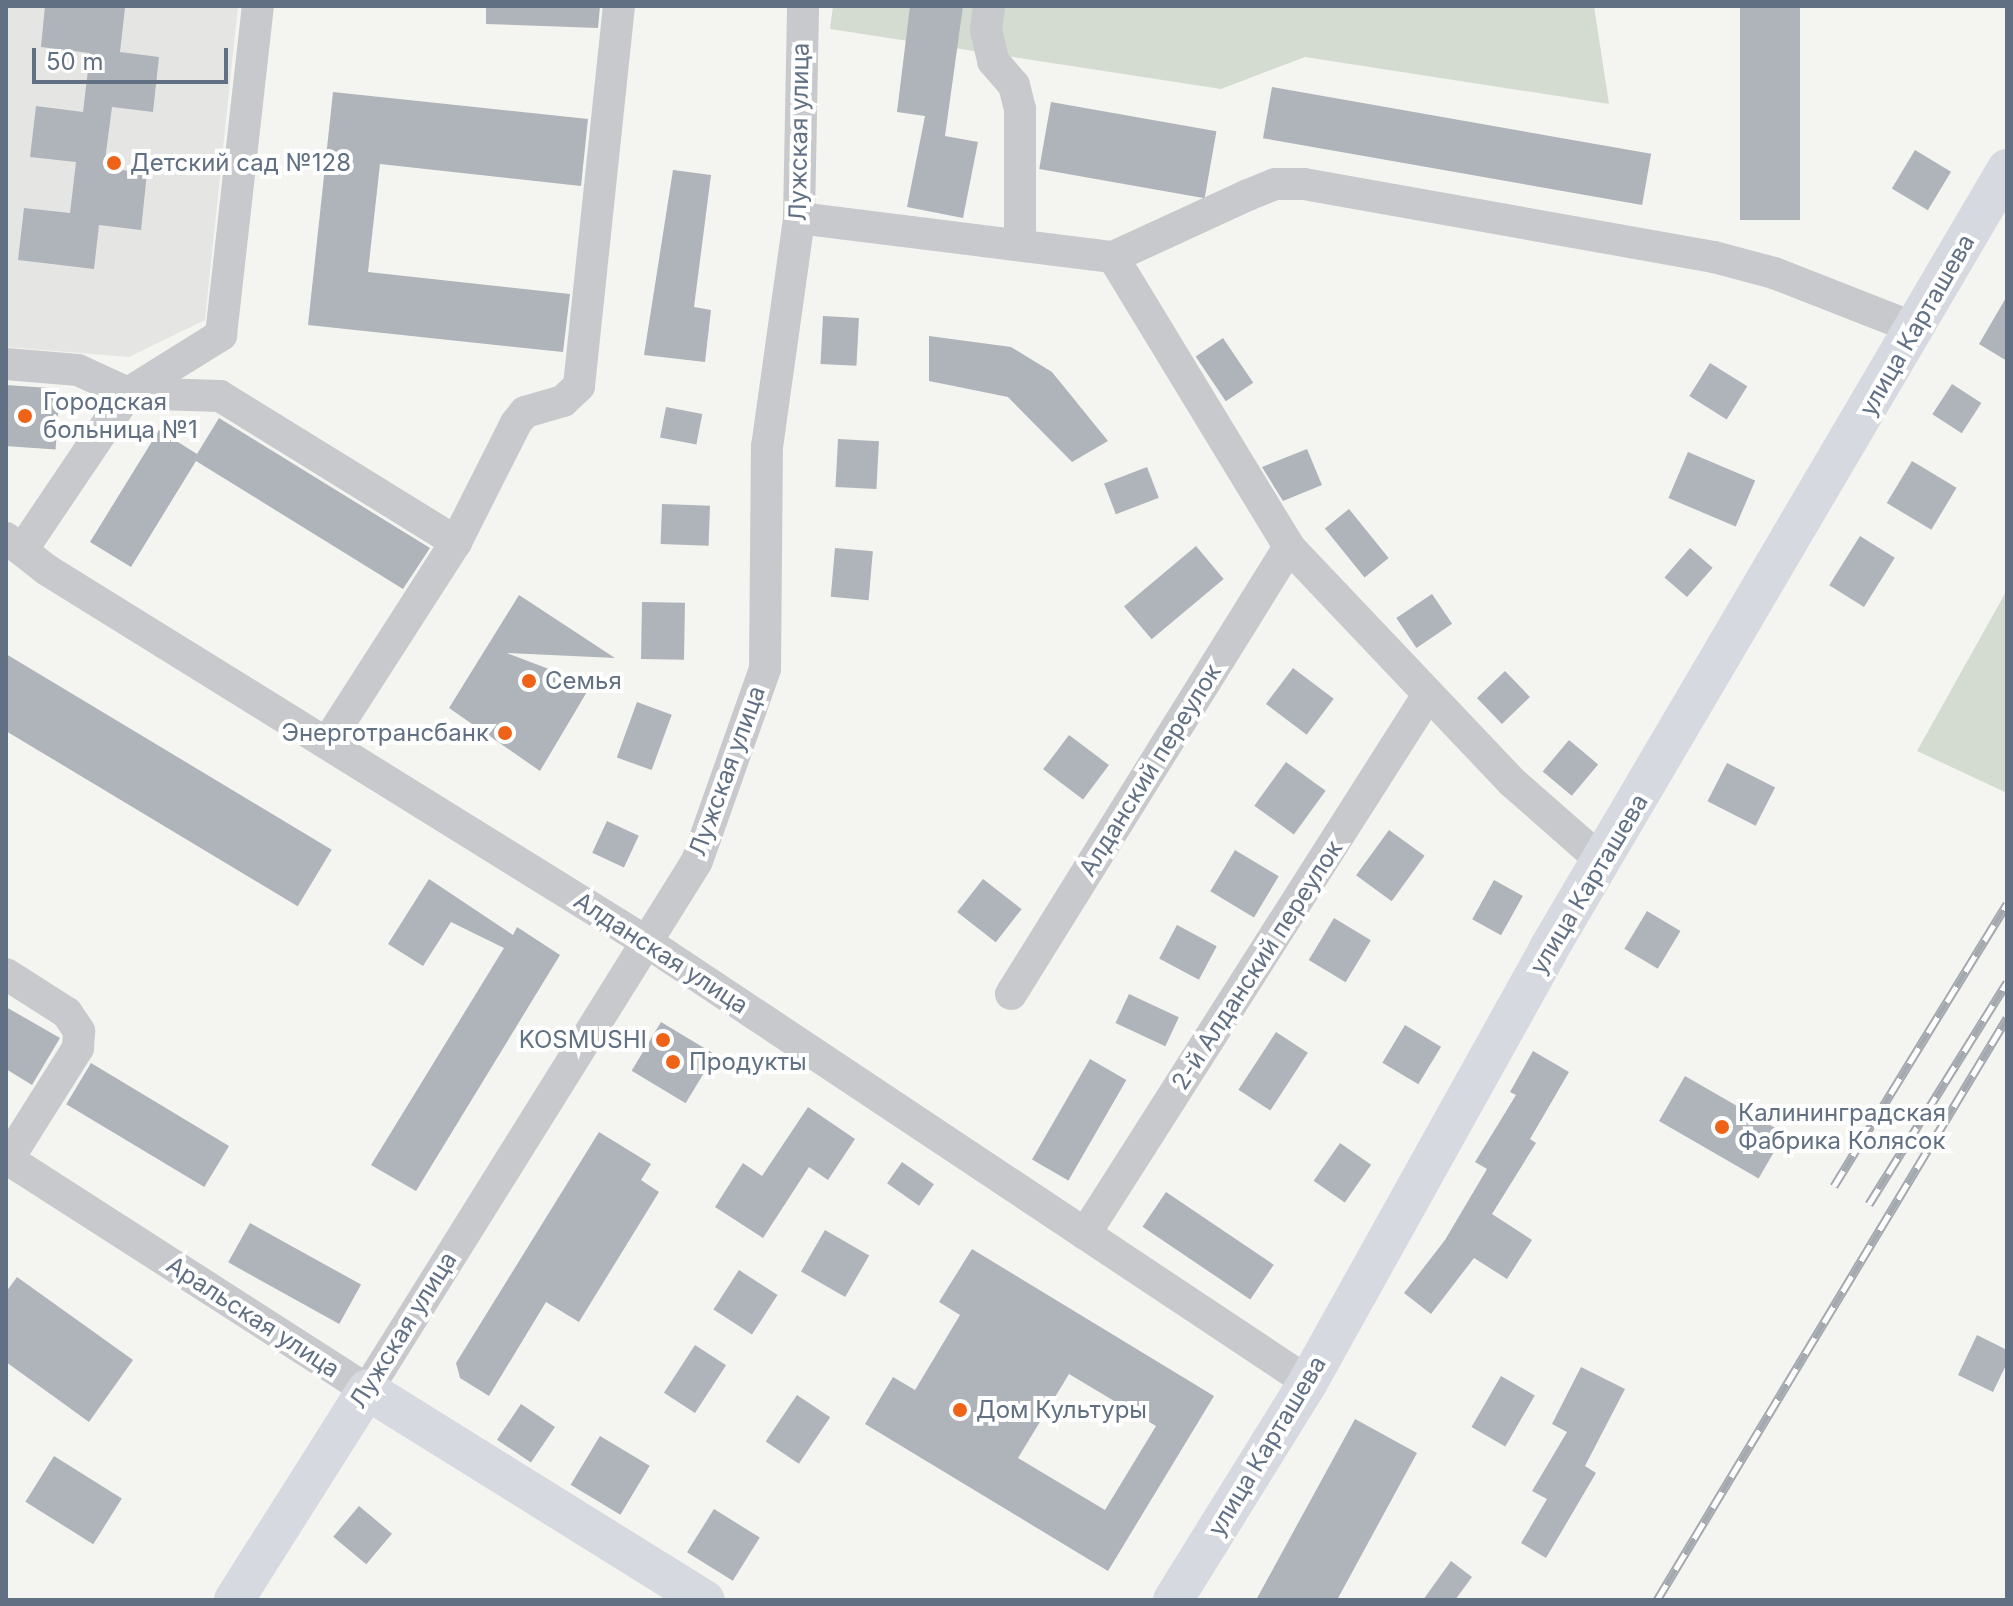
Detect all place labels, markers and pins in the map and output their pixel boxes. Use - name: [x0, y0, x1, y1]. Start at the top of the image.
- place label: Детский сад №128: [130, 149, 351, 177]
- marker: Детский сад №128: [105, 154, 123, 172]
- place label: Городская больница №1: [43, 388, 198, 444]
- marker: Городская больница №1: [14, 405, 36, 427]
- place label: Семья: [545, 667, 622, 695]
- marker: Семья: [520, 672, 538, 690]
- place label: Энерготрансбанк: [281, 719, 489, 747]
- marker: Энерготрансбанк: [496, 724, 514, 742]
- place label: KOSMUSHI: [519, 1026, 647, 1054]
- marker: KOSMUSHI: [654, 1031, 672, 1049]
- place label: Продукты: [689, 1048, 807, 1076]
- marker: Продукты: [664, 1053, 682, 1071]
- place label: Калининградская Фабрика Колясок: [1738, 1099, 1946, 1155]
- marker: Калининградская Фабрика Колясок: [1713, 1118, 1731, 1136]
- place label: Дом Культуры: [976, 1396, 1147, 1424]
- marker: Дом Культуры: [951, 1401, 969, 1419]

